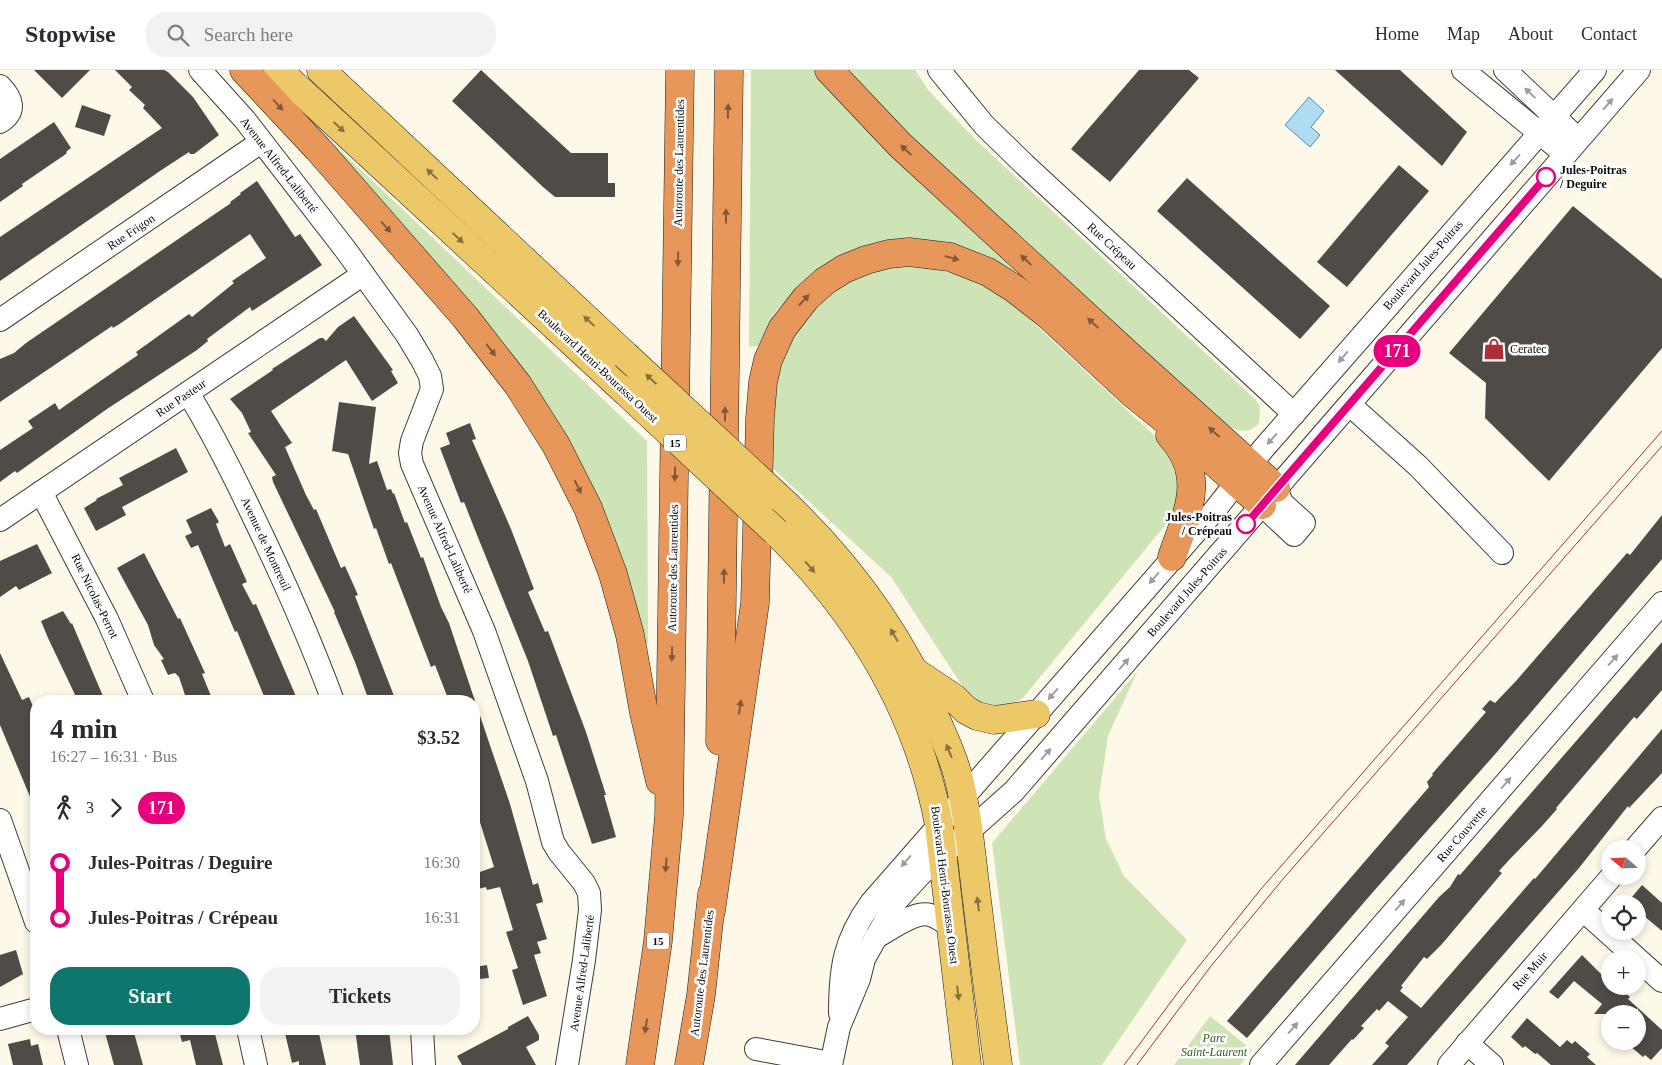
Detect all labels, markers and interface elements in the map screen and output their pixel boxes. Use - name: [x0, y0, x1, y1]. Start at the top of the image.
- search box: [146, 12, 496, 57]
- text: Stopwise: [25, 21, 116, 47]
- icon: search: [164, 21, 192, 49]
- text: Search here: [204, 24, 293, 45]
- text: Home: [1375, 24, 1419, 44]
- text: Map: [1447, 24, 1480, 44]
- text: About: [1508, 24, 1553, 44]
- text: Contact: [1581, 24, 1637, 44]
- one-way arrow: [1524, 87, 1536, 99]
- one-way arrow: [1603, 98, 1614, 111]
- one-way arrow: [272, 99, 284, 111]
- street label: Autoroute des Laurentides: [671, 99, 687, 227]
- one-way arrow: [724, 103, 732, 119]
- street label: Avenue Alfred-Laliberté: [237, 114, 321, 216]
- one-way arrow: [333, 121, 345, 133]
- one-way arrow: [901, 144, 913, 156]
- one-way arrow: [1509, 154, 1521, 166]
- place label: Jules-Poitras / Deguire: [1559, 163, 1627, 191]
- marker: Jules-Poitras / Deguire: [1536, 167, 1556, 187]
- one-way arrow: [427, 168, 439, 180]
- one-way arrow: [722, 208, 730, 224]
- street label: Rue Frigon: [105, 211, 157, 253]
- street label: Boulevard Jules-Poitras: [1380, 217, 1466, 313]
- one-way arrow: [380, 220, 392, 232]
- street label: Rue Crépeau: [1084, 220, 1140, 272]
- one-way arrow: [452, 232, 464, 244]
- one-way arrow: [673, 251, 681, 267]
- one-way arrow: [945, 254, 960, 262]
- one-way arrow: [1020, 254, 1032, 266]
- one-way arrow: [798, 295, 810, 307]
- street label: Boulevard Henri-Bourassa Ouest: [535, 307, 662, 426]
- one-way arrow: [583, 315, 595, 327]
- one-way arrow: [1088, 317, 1100, 329]
- line badge: 171: [1368, 335, 1426, 367]
- shop icon: Ceratec: [1481, 336, 1507, 362]
- text: 171: [1384, 341, 1411, 361]
- place label: Ceratec: [1510, 342, 1547, 356]
- one-way arrow: [486, 344, 497, 357]
- one-way arrow: [1338, 350, 1349, 363]
- one-way arrow: [646, 373, 658, 385]
- street label: Rue Pasteur: [153, 376, 209, 420]
- one-way arrow: [721, 406, 729, 422]
- one-way arrow: [1208, 426, 1220, 438]
- one-way arrow: [1267, 433, 1278, 445]
- road number: 15: [664, 434, 686, 452]
- one-way arrow: [671, 466, 679, 482]
- one-way arrow: [574, 480, 582, 494]
- street label: Avenue Alfred-Laliberté: [415, 483, 475, 595]
- street label: Avenue de Montreuil: [238, 495, 294, 594]
- street label: Autoroute des Laurentides: [665, 504, 681, 632]
- place label: Jules-Poitras / Crépeau: [1165, 510, 1232, 538]
- marker: Jules-Poitras / Crépeau: [1236, 514, 1256, 534]
- street label: Boulevard Jules-Poitras: [1144, 544, 1230, 640]
- street label: Rue Nicolas-Perrot: [68, 551, 122, 641]
- one-way arrow: [804, 561, 816, 573]
- one-way arrow: [720, 568, 728, 584]
- one-way arrow: [1149, 571, 1160, 584]
- one-way arrow: [889, 628, 898, 641]
- one-way arrow: [668, 646, 676, 662]
- one-way arrow: [1607, 654, 1619, 666]
- one-way arrow: [1119, 657, 1130, 670]
- one-way arrow: [1047, 688, 1059, 700]
- one-way arrow: [736, 699, 744, 715]
- text: 4 min: [50, 713, 118, 744]
- text: $3.52: [417, 727, 460, 748]
- one-way arrow: [945, 744, 953, 758]
- text: 16:27 – 16:31 · Bus: [50, 748, 177, 765]
- one-way arrow: [1040, 749, 1052, 761]
- one-way arrow: [1501, 776, 1512, 789]
- icon: walk: [50, 794, 78, 822]
- icon: forward: [102, 794, 130, 822]
- text: 171: [148, 798, 175, 818]
- text: 3: [86, 799, 94, 816]
- street label: Rue Couvrette: [1434, 803, 1490, 865]
- street label: Boulevard Henri-Bourassa Ouest: [928, 805, 962, 966]
- north arrow: [1601, 840, 1646, 885]
- map controls: [1601, 840, 1646, 1050]
- text: Jules-Poitras / Deguire: [88, 852, 272, 873]
- text: 16:30: [424, 854, 460, 871]
- one-way arrow: [901, 855, 912, 868]
- one-way arrow: [661, 857, 669, 873]
- button: locate: [1601, 895, 1646, 940]
- one-way arrow: [973, 896, 981, 912]
- one-way arrow: [1394, 900, 1406, 912]
- text: Jules-Poitras / Crépeau: [88, 907, 278, 928]
- text: 16:31: [424, 909, 460, 926]
- street label: Autoroute des Laurentides: [687, 909, 717, 1037]
- street label: Avenue Alfred-Laliberté: [567, 914, 597, 1032]
- road number: 15: [647, 932, 669, 949]
- street label: Rue Muir: [1510, 949, 1550, 993]
- button: +: [1601, 950, 1646, 995]
- button: Start: [50, 967, 250, 1025]
- button: Tickets: [260, 967, 460, 1025]
- one-way arrow: [954, 985, 962, 1001]
- button: −: [1601, 1005, 1646, 1050]
- one-way arrow: [642, 1019, 650, 1035]
- one-way arrow: [1288, 1022, 1299, 1035]
- park label: Parc Saint-Laurent: [1181, 1031, 1248, 1059]

